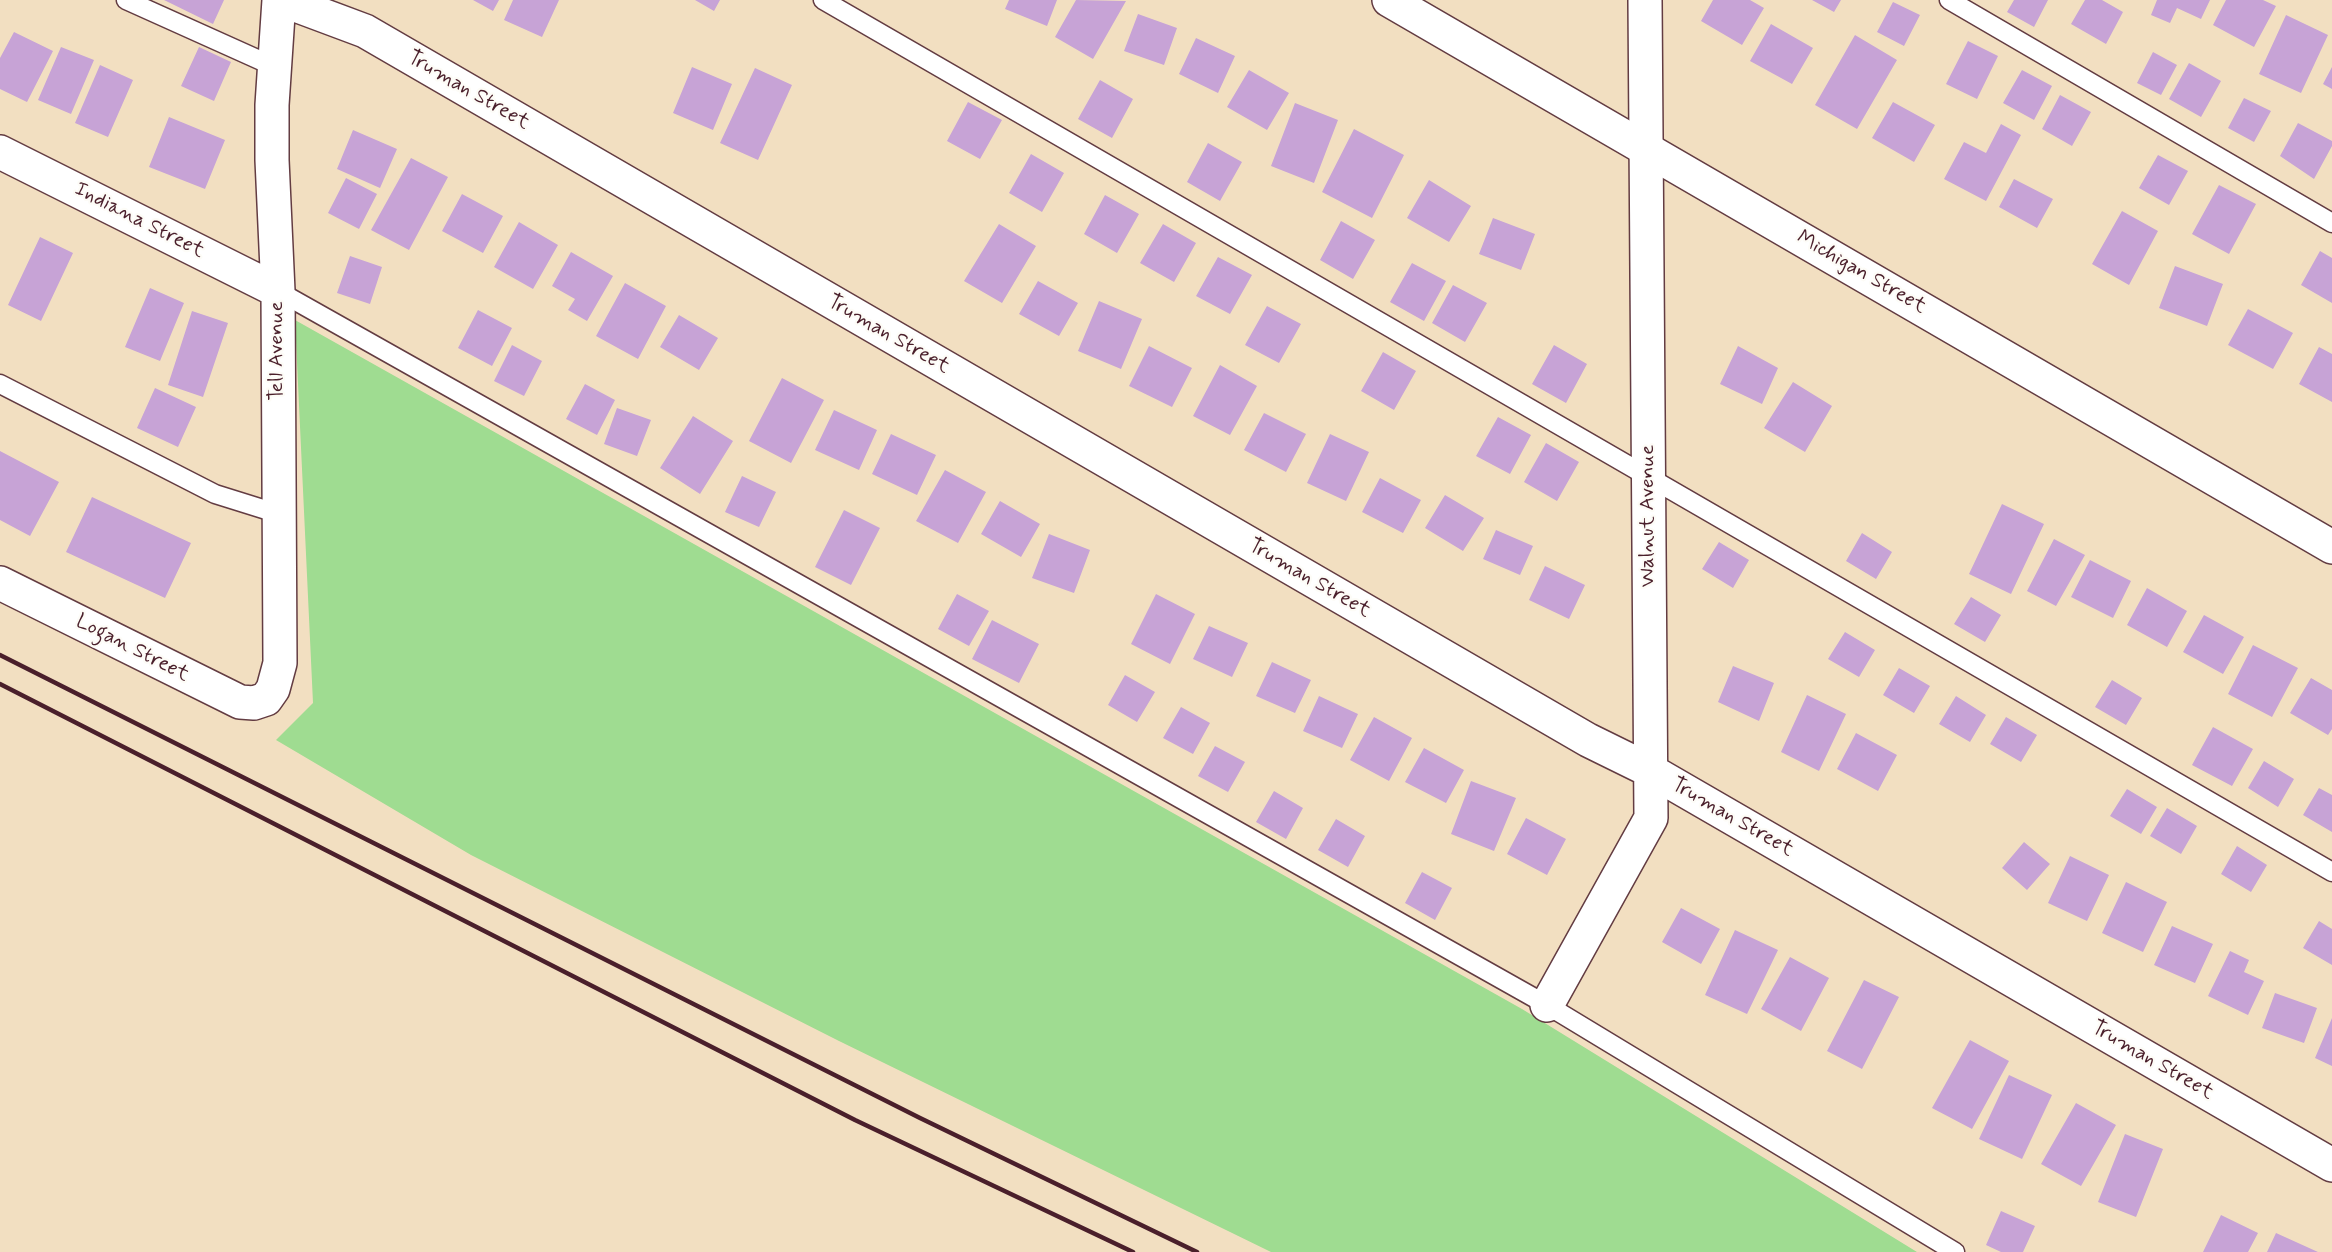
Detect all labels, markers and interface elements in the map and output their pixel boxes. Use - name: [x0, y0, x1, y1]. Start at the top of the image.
- street label: Truman Street: [402, 46, 534, 136]
- street label: Indiana Street: [70, 177, 208, 265]
- street label: Michigan Street: [1792, 226, 1930, 320]
- street label: Truman Street: [822, 290, 954, 380]
- street label: Tell Avenue: [265, 301, 291, 401]
- street label: Walnut Avenue: [1636, 445, 1662, 587]
- street label: Truman Street: [1243, 534, 1375, 624]
- street label: Logan Street: [71, 610, 193, 688]
- street label: Truman Street: [1666, 773, 1798, 863]
- street label: Truman Street: [2086, 1016, 2218, 1106]

